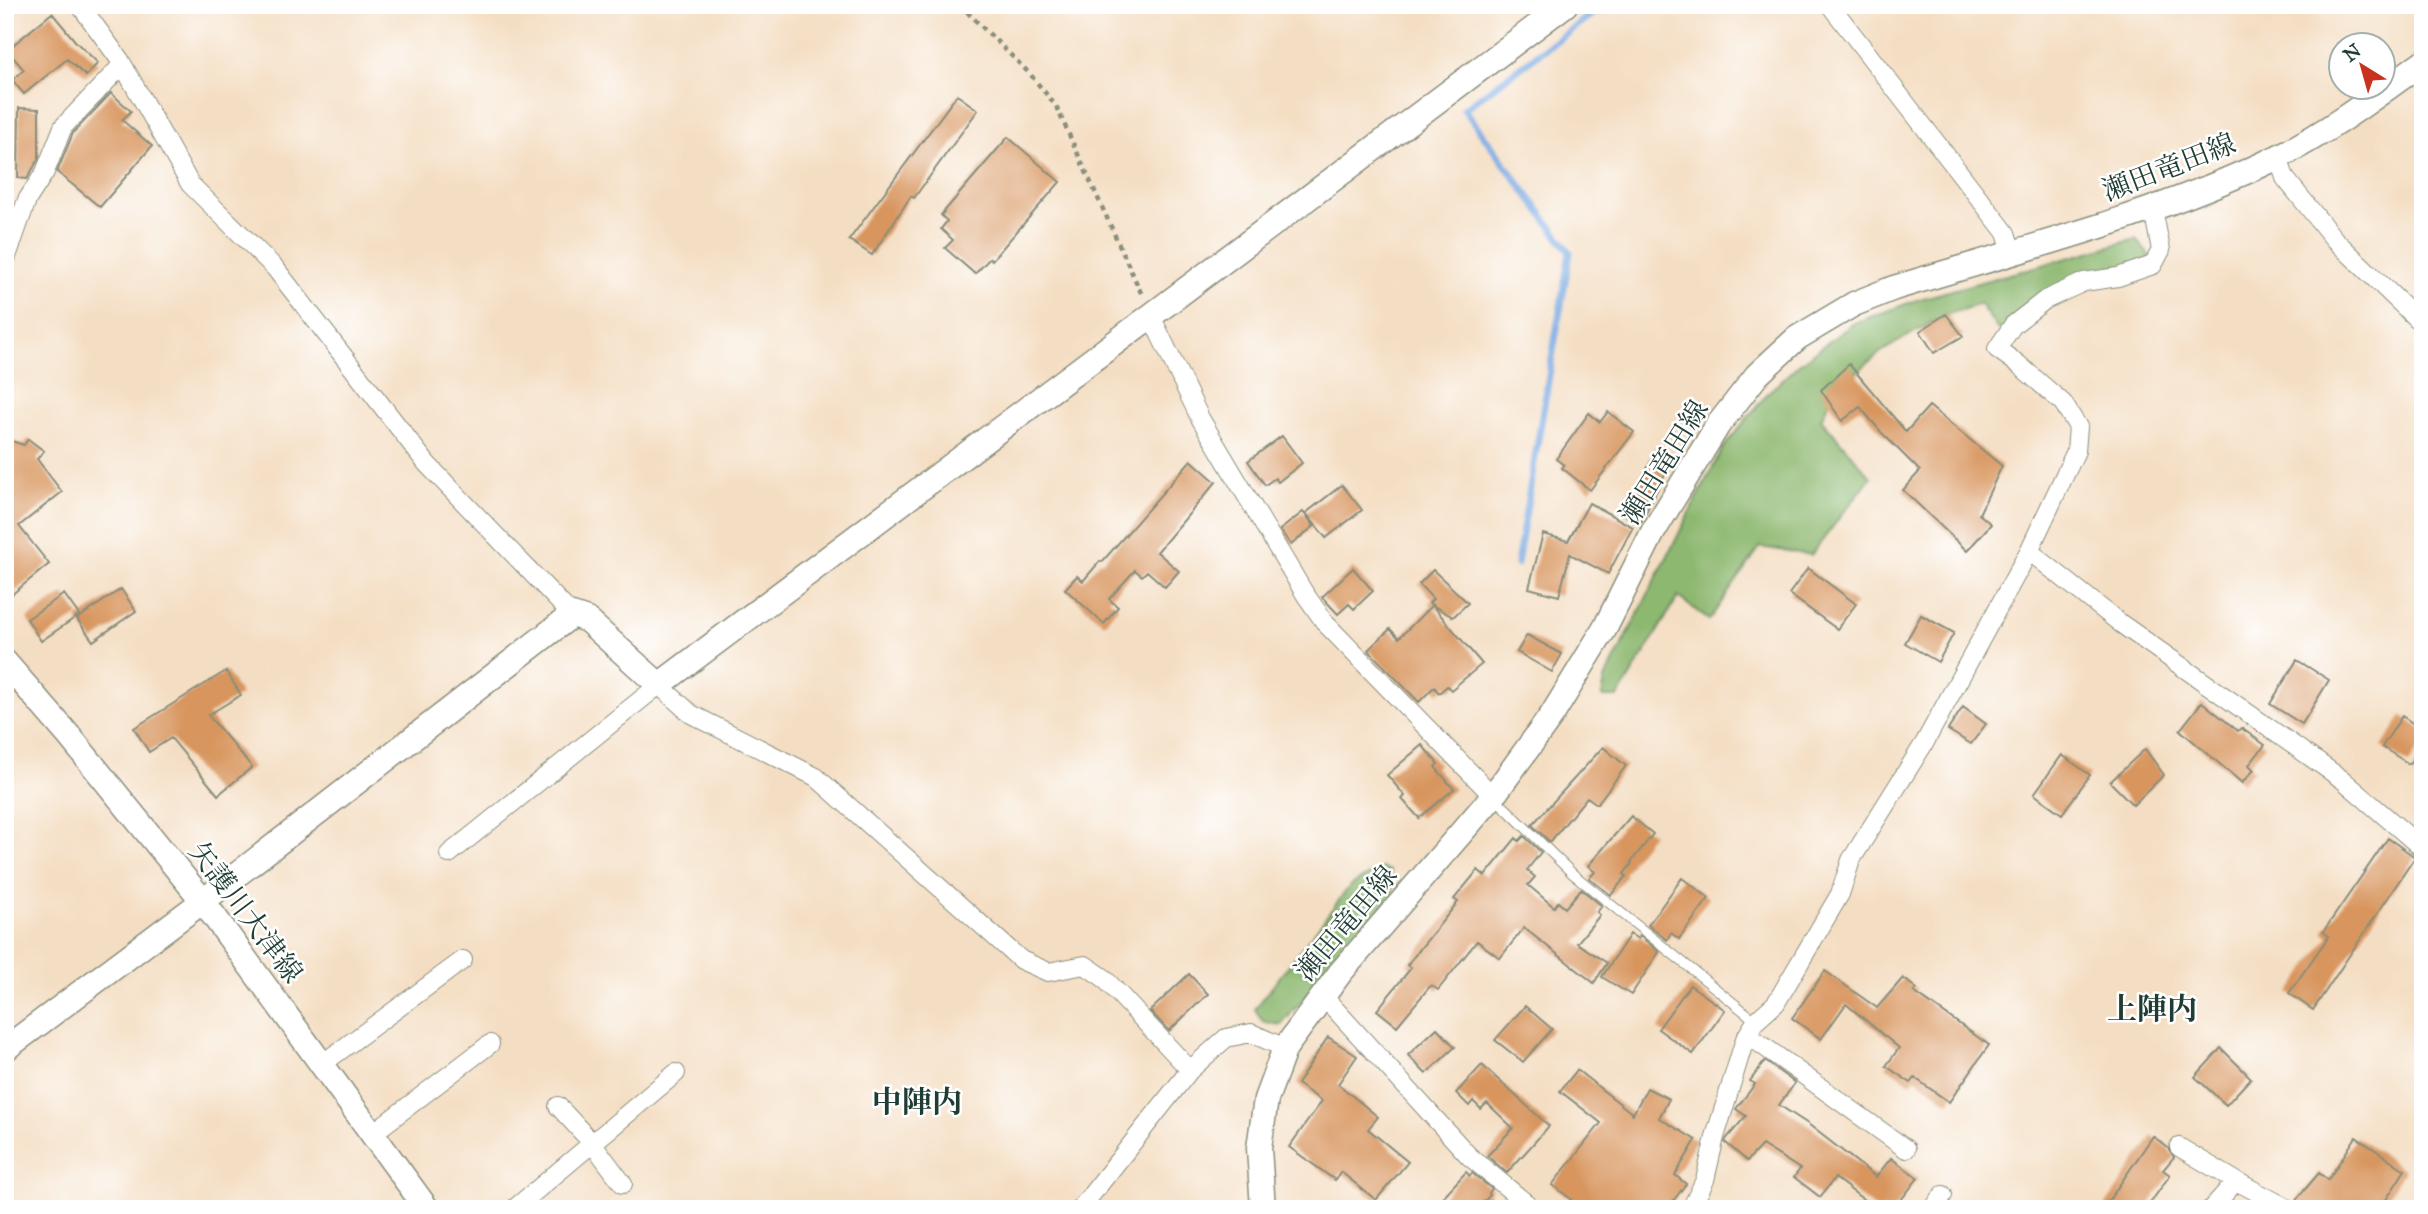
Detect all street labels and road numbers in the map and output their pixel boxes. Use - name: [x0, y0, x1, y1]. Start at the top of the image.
- street label: 瀬田竜田線: [2097, 126, 2241, 208]
- street label: 瀬田竜田線: [1612, 393, 1716, 531]
- street label: 矢護川大津線: [181, 834, 311, 990]
- street label: 瀬田竜田線: [1288, 858, 1404, 988]

